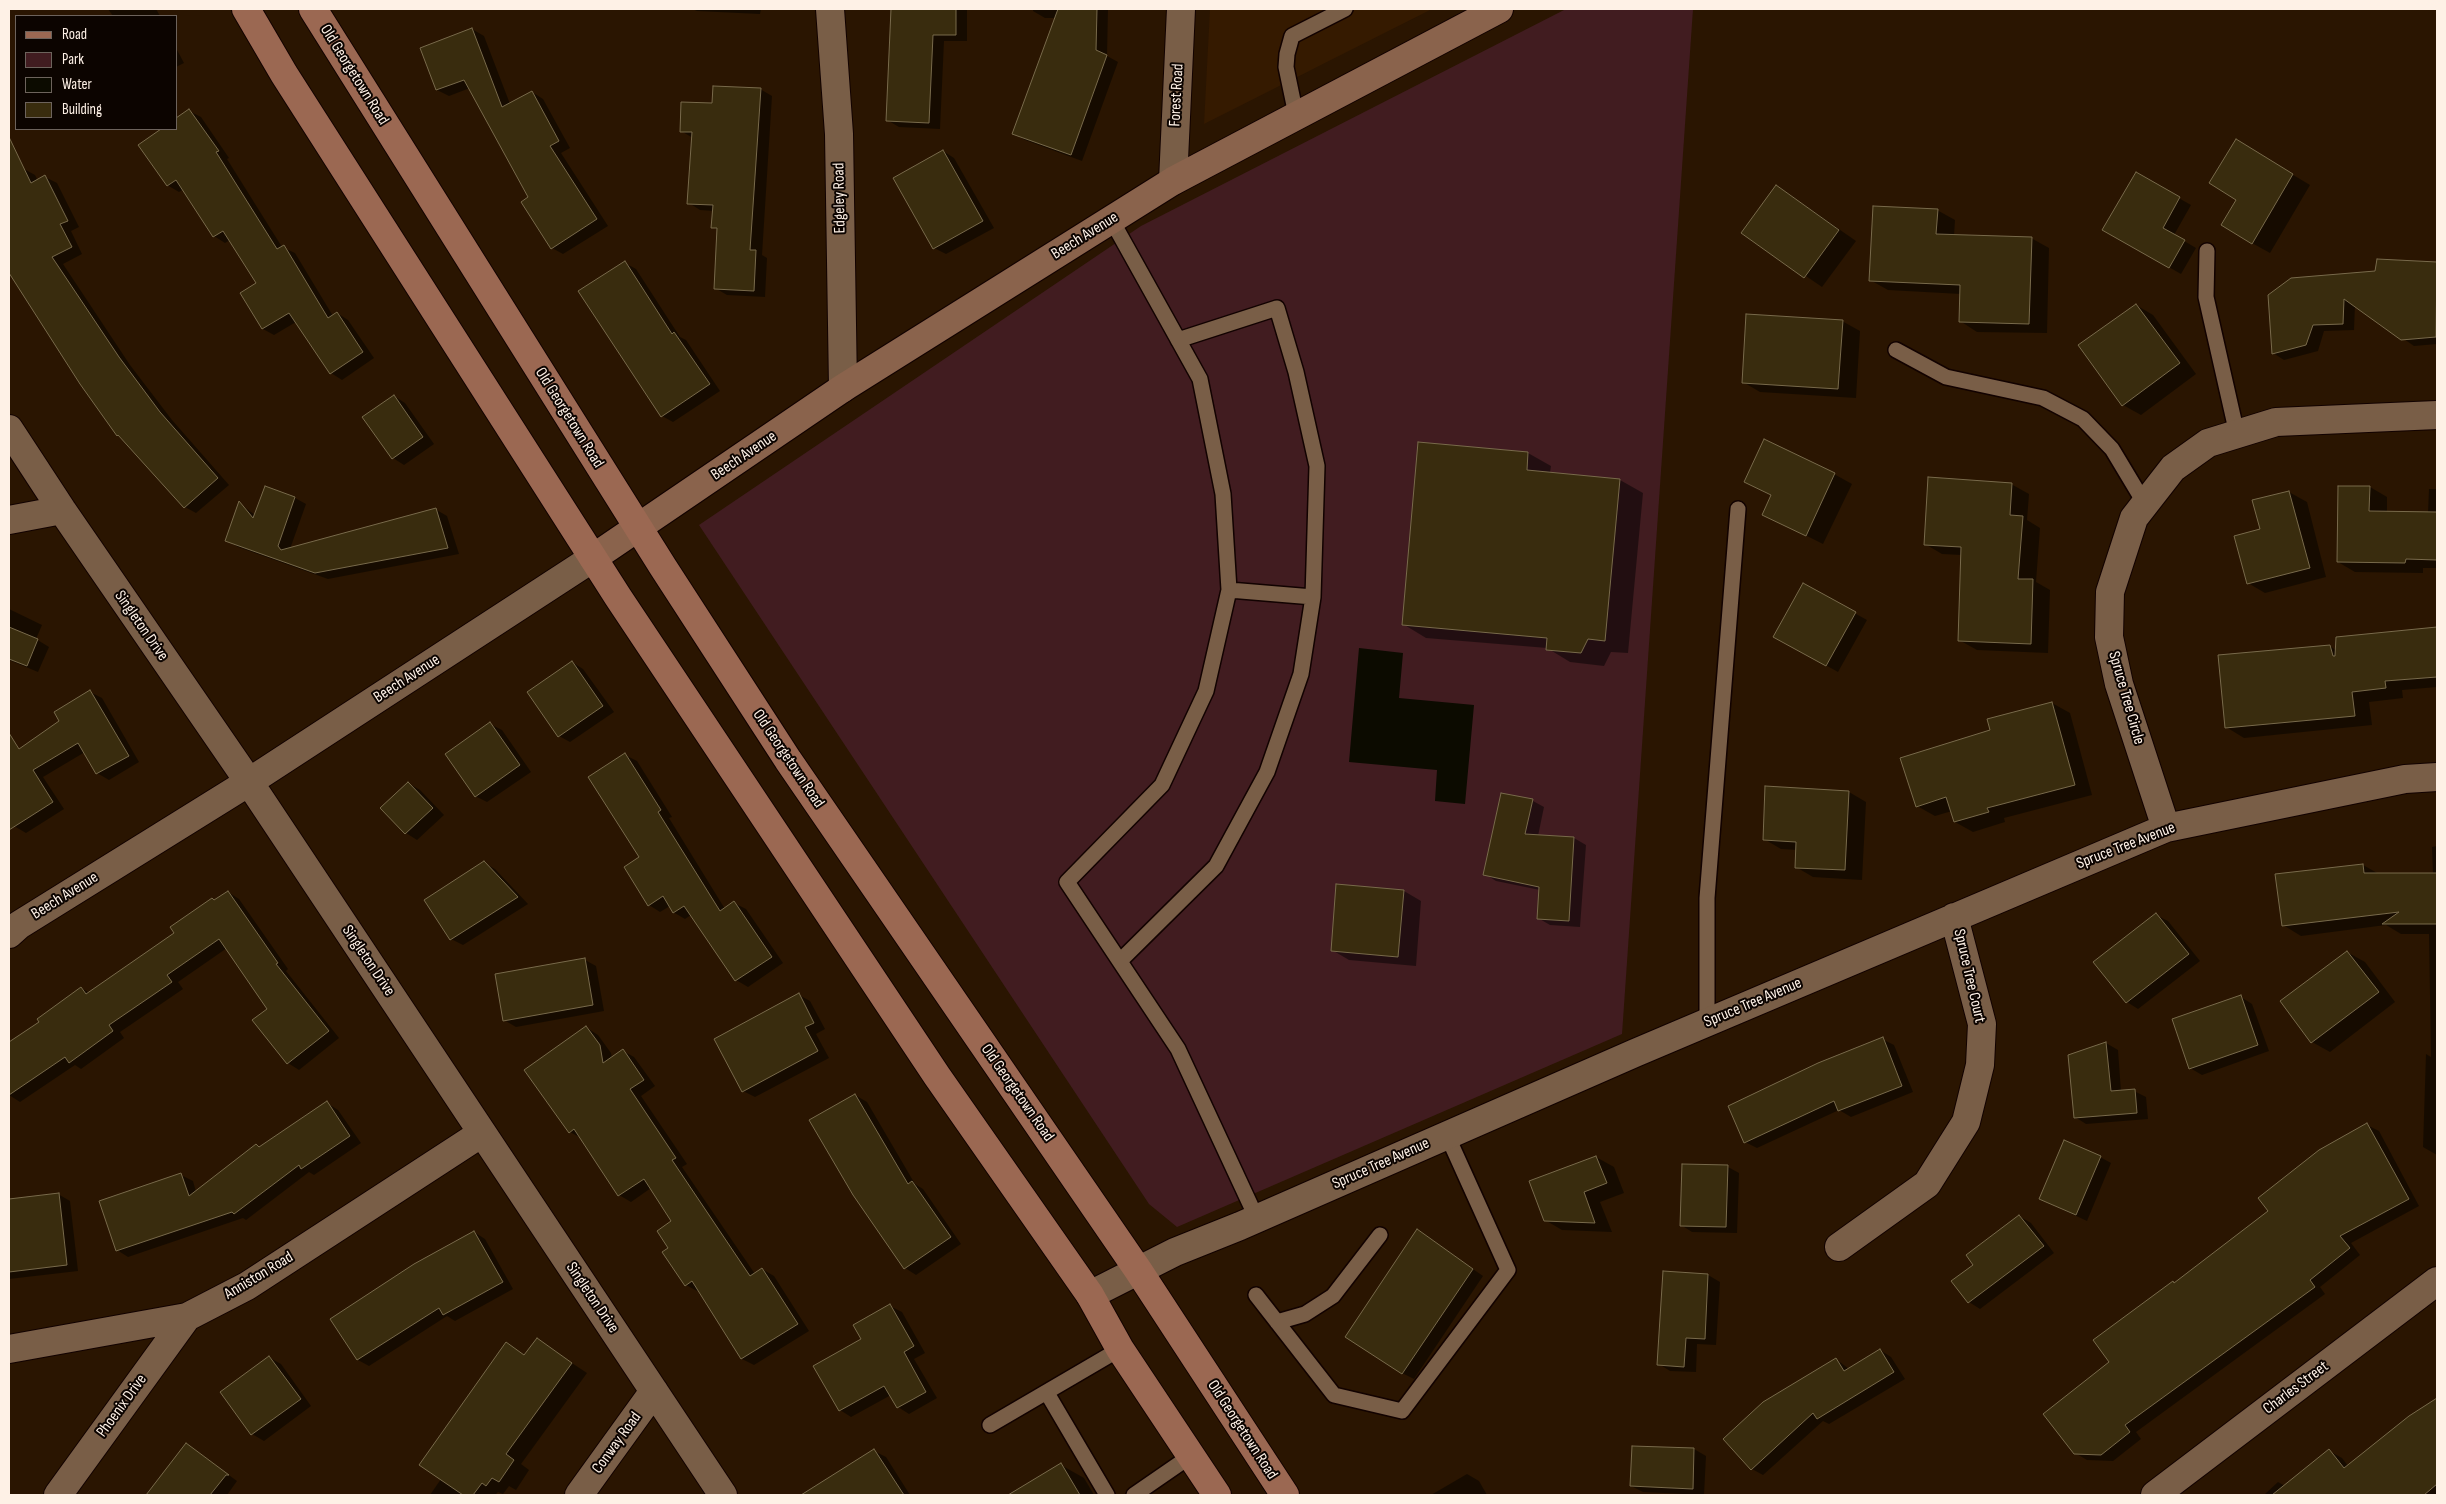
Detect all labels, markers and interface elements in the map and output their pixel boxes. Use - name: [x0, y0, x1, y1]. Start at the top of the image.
- legend: [15, 15, 178, 130]
- street label: Old Georgetown Road: [316, 21, 392, 129]
- text: Road: [62, 25, 87, 44]
- text: Park: [62, 50, 84, 69]
- street label: Forest Road: [1166, 63, 1188, 127]
- text: Water: [62, 75, 92, 94]
- text: Building: [62, 100, 102, 119]
- street label: Edgeley Road: [830, 163, 850, 233]
- street label: Beech Avenue: [1048, 208, 1122, 264]
- street label: Old Georgetown Road: [531, 364, 607, 472]
- street label: Beech Avenue: [708, 427, 780, 485]
- street label: Singleton Drive: [110, 587, 172, 665]
- street label: Spruce Tree Circle: [2104, 649, 2148, 747]
- street label: Beech Avenue: [370, 651, 444, 707]
- street label: Old Georgetown Road: [748, 706, 828, 812]
- street label: Spruce Tree Avenue: [2074, 818, 2178, 874]
- street label: Beech Avenue: [28, 868, 102, 924]
- street label: Singleton Drive: [337, 922, 399, 1000]
- street label: Spruce Tree Court: [1949, 927, 1989, 1025]
- street label: Spruce Tree Avenue: [1701, 974, 1805, 1032]
- street label: Old Georgetown Road: [976, 1041, 1058, 1145]
- street label: Spruce Tree Avenue: [1329, 1134, 1433, 1194]
- street label: Anniston Road: [221, 1248, 297, 1304]
- street label: Singleton Drive: [561, 1259, 623, 1337]
- street label: Charles Street: [2260, 1357, 2332, 1419]
- street label: Phoenix Drive: [93, 1371, 151, 1441]
- street label: Old Georgetown Road: [1203, 1377, 1281, 1483]
- street label: Conway Road: [588, 1409, 646, 1477]

